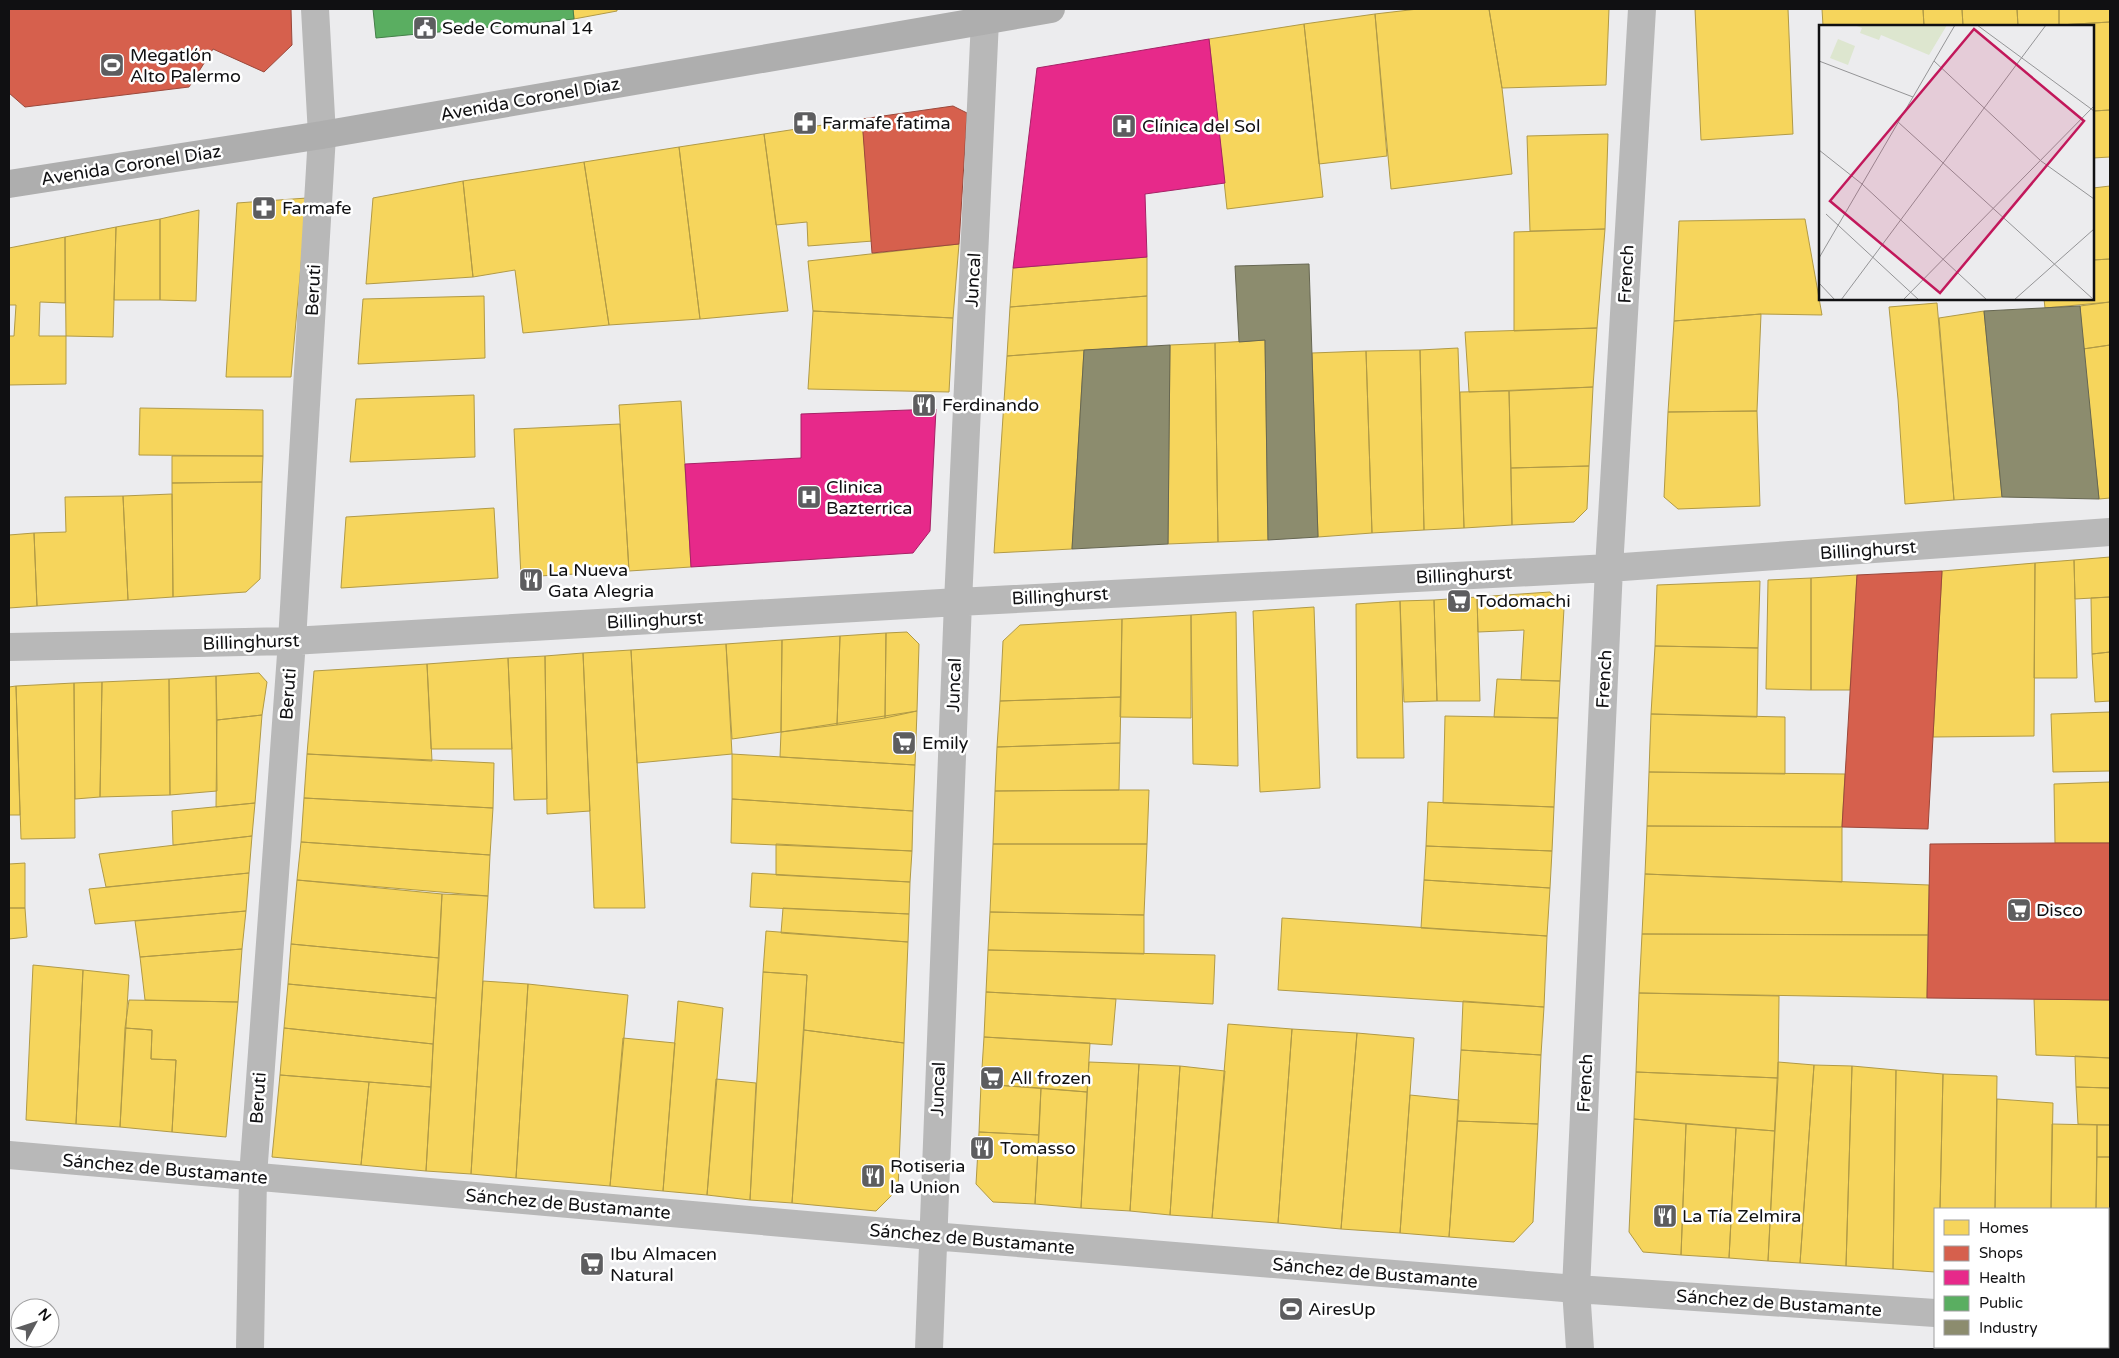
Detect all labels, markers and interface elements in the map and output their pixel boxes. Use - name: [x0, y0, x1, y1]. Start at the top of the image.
- public building icon: Sede Comunal 14: [412, 15, 438, 41]
- place label: Sede Comunal 14: [442, 17, 593, 39]
- inset map: [1819, 25, 2094, 300]
- place label: Megatlón Alto Palermo: [130, 44, 241, 87]
- sports icon: Megatlón Alto Palermo: [99, 52, 125, 78]
- street label: Avenida Coronel Díaz: [439, 72, 622, 126]
- pharmacy icon: Farmafe fatima: [792, 110, 818, 136]
- place label: Farmafe fatima: [822, 112, 951, 134]
- hospital icon: Clínica del Sol: [1111, 113, 1137, 139]
- place label: Clínica del Sol: [1142, 115, 1261, 137]
- street label: Avenida Coronel Díaz: [39, 140, 223, 190]
- pharmacy icon: Farmafe: [251, 195, 277, 221]
- place label: Farmafe: [282, 197, 352, 219]
- street label: French: [1613, 244, 1639, 304]
- street label: Juncal: [961, 252, 985, 308]
- street label: Beruti: [301, 264, 325, 316]
- restaurant icon: Ferdinando: [911, 392, 937, 418]
- place label: Ferdinando: [942, 394, 1039, 416]
- place label: Clinica Bazterrica: [826, 476, 912, 519]
- hospital icon: Clinica Bazterrica: [796, 484, 822, 510]
- street label: Billinghurst: [1819, 536, 1917, 564]
- place label: La Nueva Gata Alegria: [548, 559, 654, 602]
- street label: Billinghurst: [1415, 561, 1513, 589]
- restaurant icon: La Nueva Gata Alegria: [518, 567, 544, 593]
- street label: Billinghurst: [1011, 582, 1109, 610]
- supermarket icon: Todomachi: [1446, 588, 1472, 614]
- place label: Todomachi: [1476, 590, 1571, 612]
- street label: Billinghurst: [606, 606, 704, 634]
- street label: Billinghurst: [202, 629, 300, 655]
- street label: French: [1591, 649, 1617, 709]
- street label: Juncal: [942, 657, 966, 713]
- street label: Beruti: [275, 667, 301, 721]
- supermarket icon: Emily: [891, 730, 917, 756]
- place label: Emily: [922, 732, 969, 754]
- supermarket icon: Disco: [2006, 897, 2032, 923]
- place label: Disco: [2036, 899, 2083, 921]
- street label: French: [1572, 1053, 1598, 1113]
- street label: Juncal: [926, 1061, 950, 1117]
- supermarket icon: All frozen: [979, 1065, 1005, 1091]
- place label: All frozen: [1010, 1067, 1092, 1089]
- street label: Beruti: [245, 1071, 271, 1125]
- restaurant icon: Tomasso: [969, 1135, 995, 1161]
- place label: Tomasso: [1000, 1137, 1076, 1159]
- street label: Sánchez de Bustamante: [61, 1149, 269, 1189]
- place label: Rotiseria la Union: [890, 1155, 965, 1198]
- restaurant icon: Rotiseria la Union: [860, 1163, 886, 1189]
- street label: Sánchez de Bustamante: [464, 1184, 672, 1224]
- restaurant icon: La Tía Zelmira: [1652, 1203, 1678, 1229]
- place label: La Tía Zelmira: [1682, 1205, 1801, 1227]
- legend: [1934, 1208, 2109, 1348]
- street label: Sánchez de Bustamante: [868, 1219, 1076, 1259]
- text: Homes: [1979, 1219, 2029, 1237]
- place label: Ibu Almacen Natural: [610, 1243, 717, 1286]
- text: Shops: [1979, 1244, 2023, 1262]
- supermarket icon: Ibu Almacen Natural: [579, 1251, 605, 1277]
- street label: Sánchez de Bustamante: [1271, 1253, 1479, 1293]
- text: Health: [1979, 1269, 2026, 1287]
- street label: Sánchez de Bustamante: [1675, 1285, 1883, 1321]
- text: Public: [1979, 1294, 2023, 1312]
- sports icon: AiresUp: [1278, 1296, 1304, 1322]
- north arrow: [10, 1298, 60, 1348]
- place label: AiresUp: [1308, 1298, 1376, 1320]
- text: N: [34, 1305, 55, 1325]
- text: Industry: [1979, 1319, 2038, 1337]

